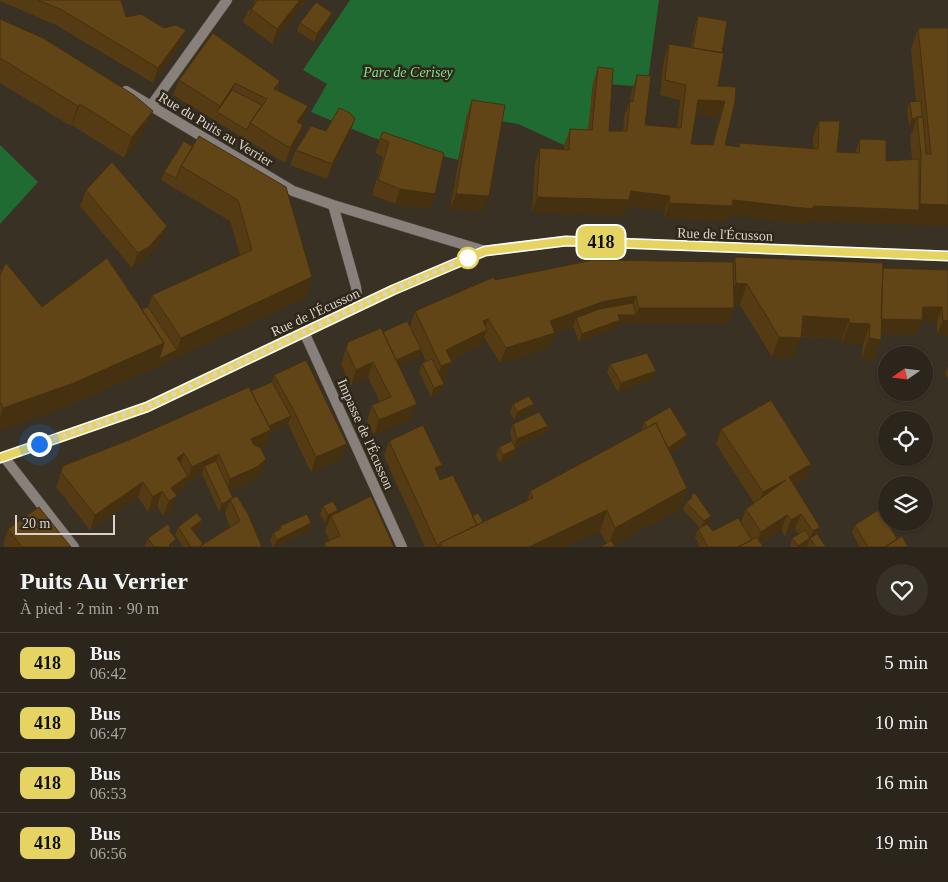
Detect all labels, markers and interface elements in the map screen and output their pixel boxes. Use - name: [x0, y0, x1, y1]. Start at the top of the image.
- park label: Parc de Cerisey: [362, 65, 454, 80]
- street label: Rue du Puits au Verrier: [156, 89, 276, 170]
- street label: Rue de l'Écusson: [677, 224, 773, 244]
- line badge: 418: [572, 226, 630, 258]
- text: 418: [588, 232, 615, 252]
- unlabelled marker: [457, 247, 479, 269]
- street label: Rue de l'Écusson: [268, 284, 362, 340]
- north arrow: [878, 346, 932, 401]
- map controls: [878, 346, 933, 531]
- street label: Impasse de l'Écusson: [334, 376, 398, 492]
- button: locate: [878, 411, 933, 466]
- your location: [27, 432, 52, 457]
- button: layers: [878, 476, 933, 531]
- scale bar: [15, 512, 115, 535]
- text: 20 m: [22, 516, 50, 531]
- button: heart: [876, 564, 928, 616]
- text: Puits Au Verrier: [20, 568, 188, 594]
- text: À pied · 2 min · 90 m: [20, 600, 159, 617]
- text: Bus: [90, 643, 121, 664]
- text: 5 min: [884, 652, 928, 673]
- text: 418: [34, 653, 61, 673]
- text: 06:42: [90, 665, 126, 682]
- text: Bus: [90, 703, 121, 724]
- text: 10 min: [875, 712, 928, 733]
- text: 418: [34, 713, 61, 733]
- text: 06:47: [90, 725, 126, 742]
- text: Bus: [90, 763, 121, 784]
- text: 16 min: [875, 772, 928, 793]
- text: 418: [34, 773, 61, 793]
- text: 06:53: [90, 785, 126, 802]
- text: Bus: [90, 823, 121, 844]
- text: 19 min: [875, 832, 928, 853]
- text: 418: [34, 833, 61, 853]
- text: 06:56: [90, 845, 126, 862]

